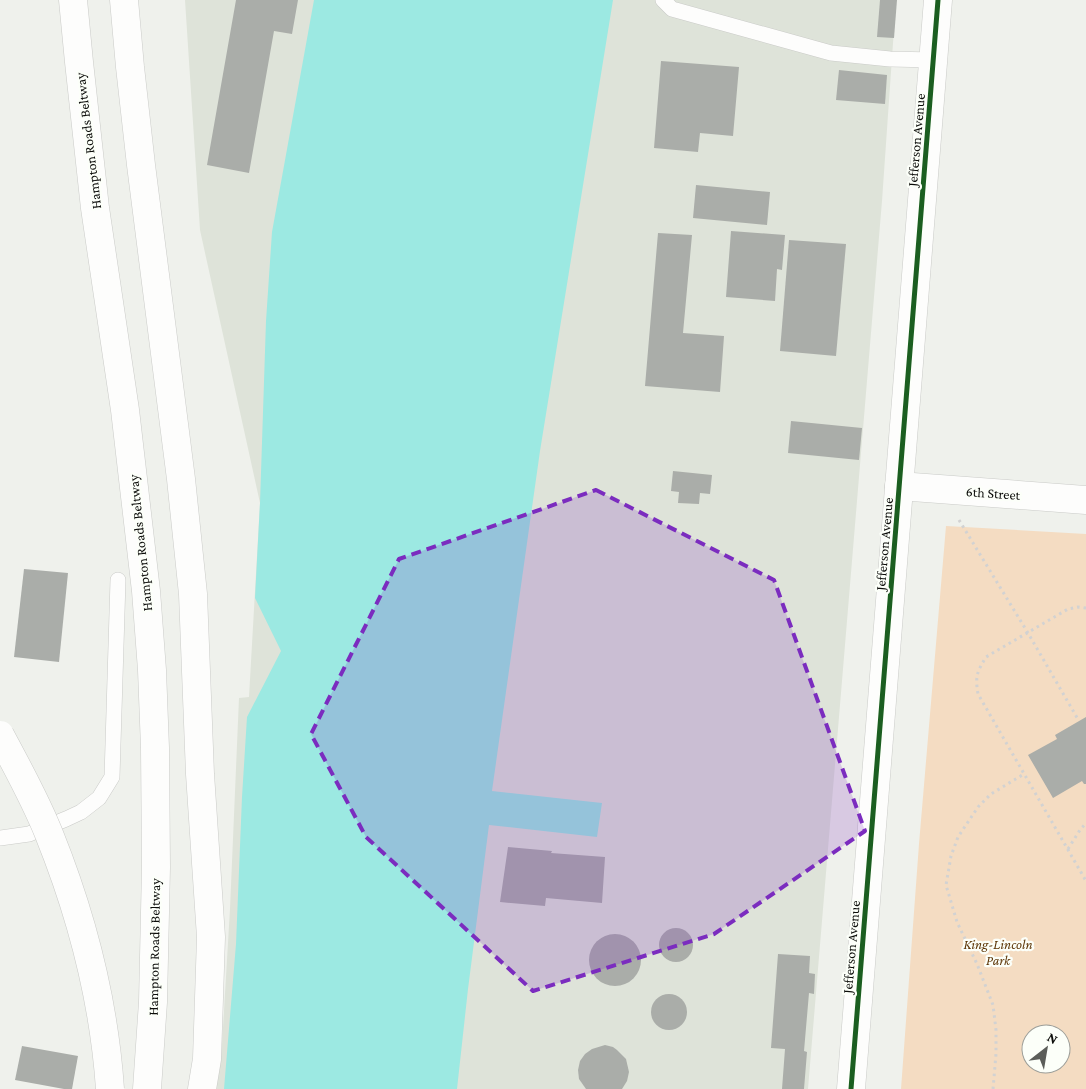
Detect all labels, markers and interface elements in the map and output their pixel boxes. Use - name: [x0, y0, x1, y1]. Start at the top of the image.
- street label: Hampton Roads Beltway: [72, 71, 104, 210]
- street label: Jefferson Avenue: [904, 93, 928, 189]
- street label: Hampton Roads Beltway: [125, 473, 155, 612]
- street label: 6th Street: [965, 483, 1021, 503]
- street label: Jefferson Avenue: [872, 497, 896, 593]
- street label: Hampton Roads Beltway: [145, 878, 163, 1016]
- street label: Jefferson Avenue: [839, 900, 863, 996]
- park label: King-Lincoln Park: [963, 936, 1033, 968]
- north arrow: [1021, 1024, 1071, 1074]
- text: N: [1044, 1029, 1061, 1047]

